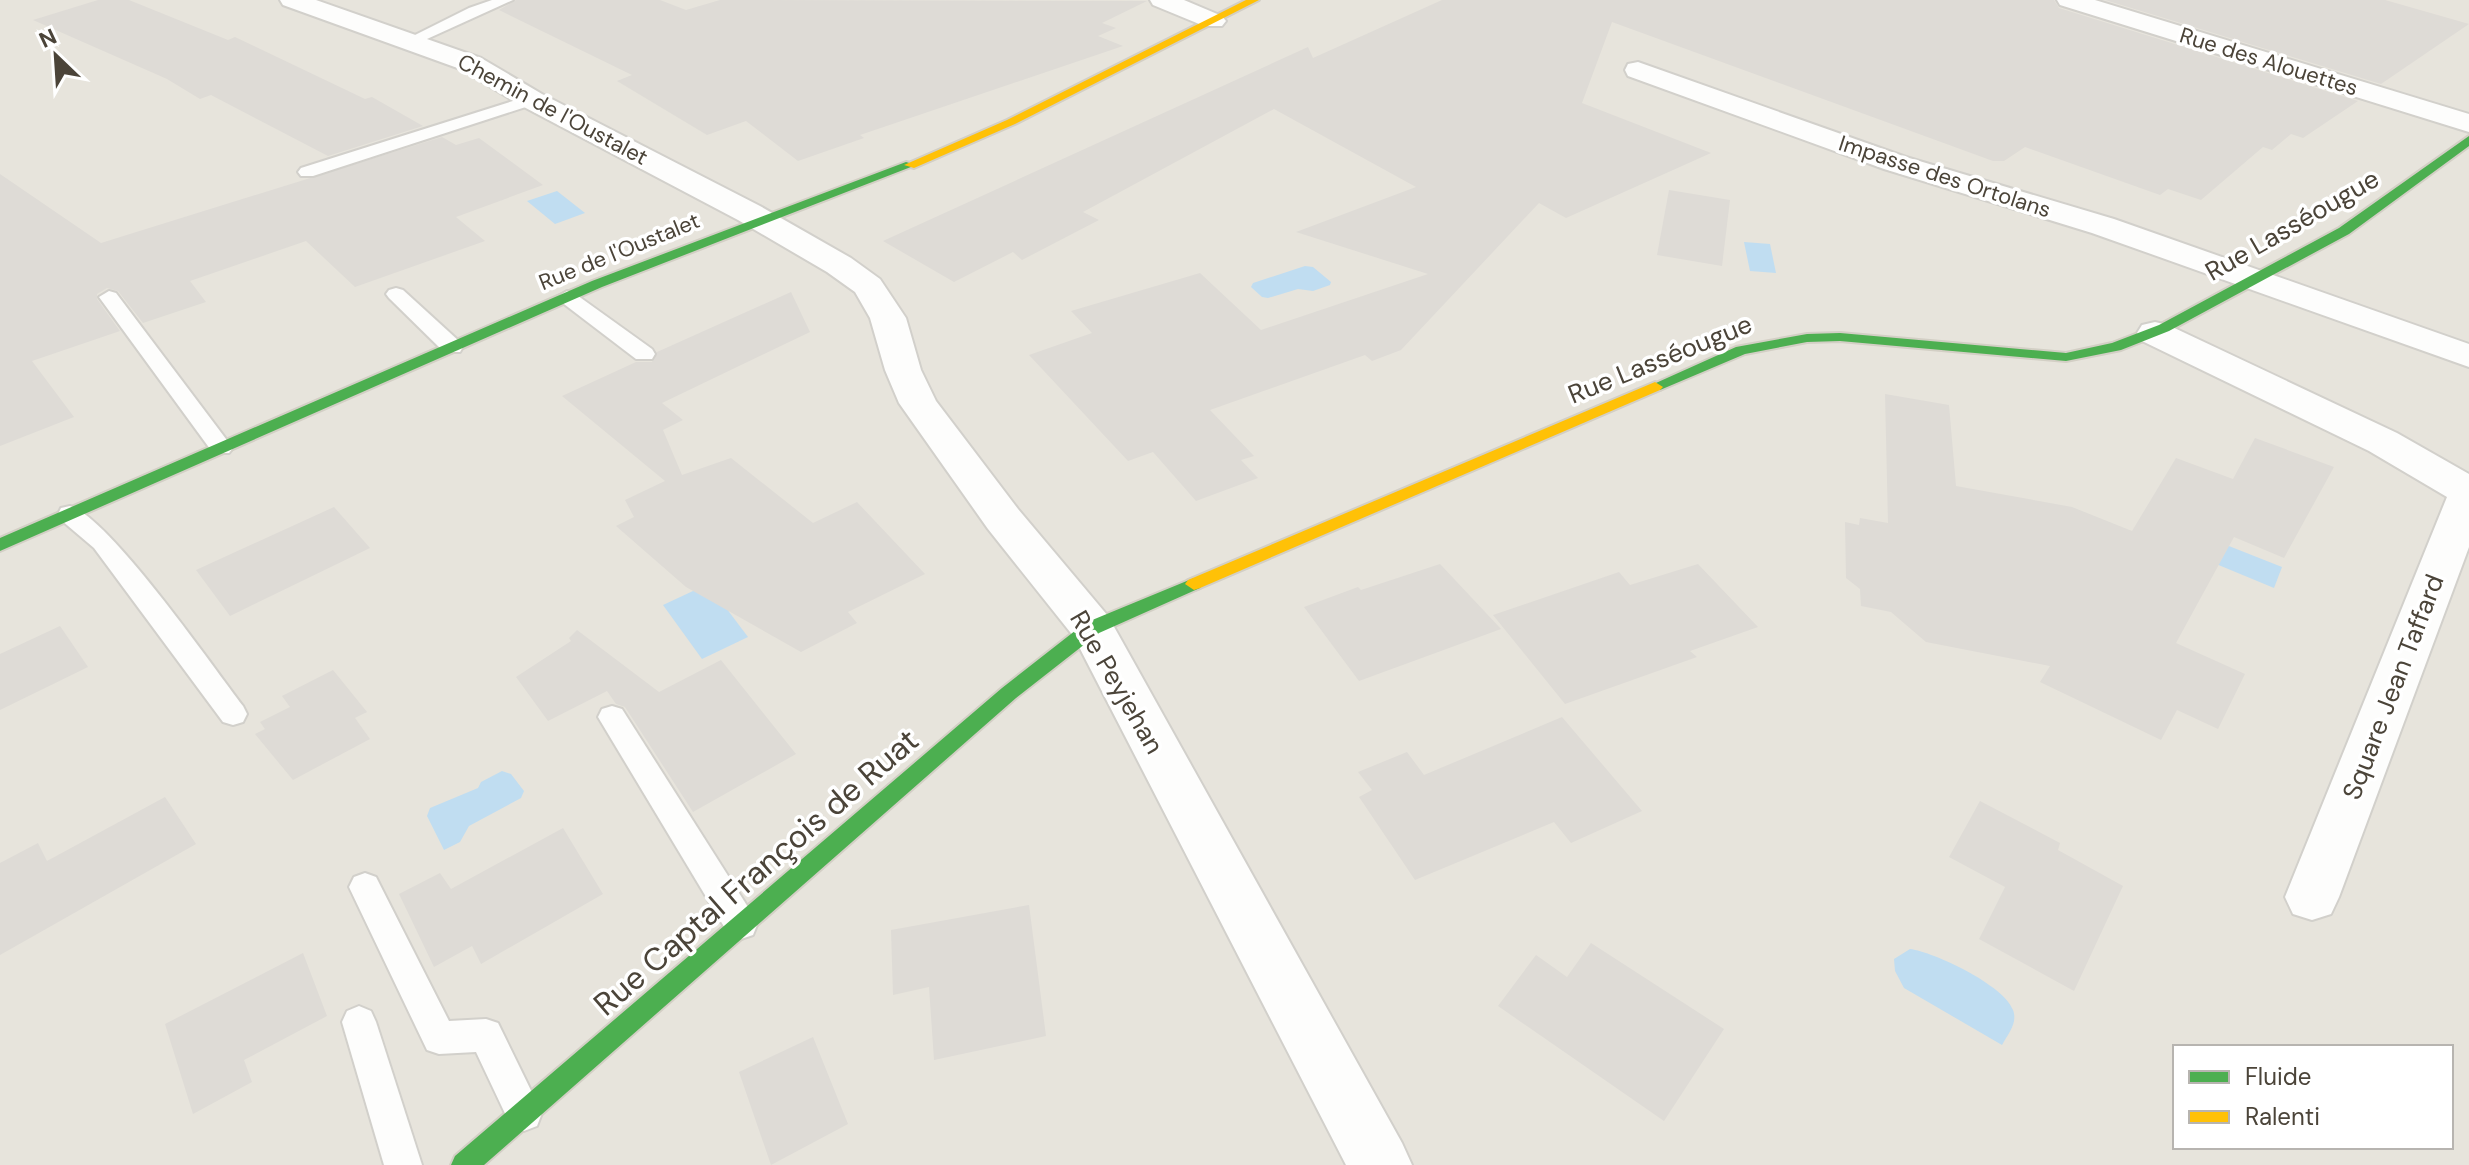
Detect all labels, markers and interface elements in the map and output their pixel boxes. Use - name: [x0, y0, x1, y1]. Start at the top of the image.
- north arrow: [16, 16, 96, 96]
- street label: Rue des Alouettes: [2176, 21, 2362, 102]
- text: N: [34, 22, 61, 55]
- street label: Chemin de l'Oustalet: [453, 47, 653, 172]
- street label: Impasse des Ortolans: [1835, 129, 2055, 224]
- street label: Rue Lasséougue: [2199, 161, 2385, 289]
- street label: Rue de l'Oustalet: [534, 206, 704, 297]
- street label: Rue Lasséougue: [1563, 307, 1757, 411]
- street label: Square Jean Taffard: [2334, 570, 2452, 804]
- street label: Rue Peyjehan: [1062, 604, 1172, 760]
- street label: Rue Captal François de Ruat: [585, 719, 927, 1025]
- legend: [2173, 1045, 2453, 1149]
- text: Fluide: [2245, 1061, 2311, 1092]
- text: Ralenti: [2245, 1101, 2320, 1132]

